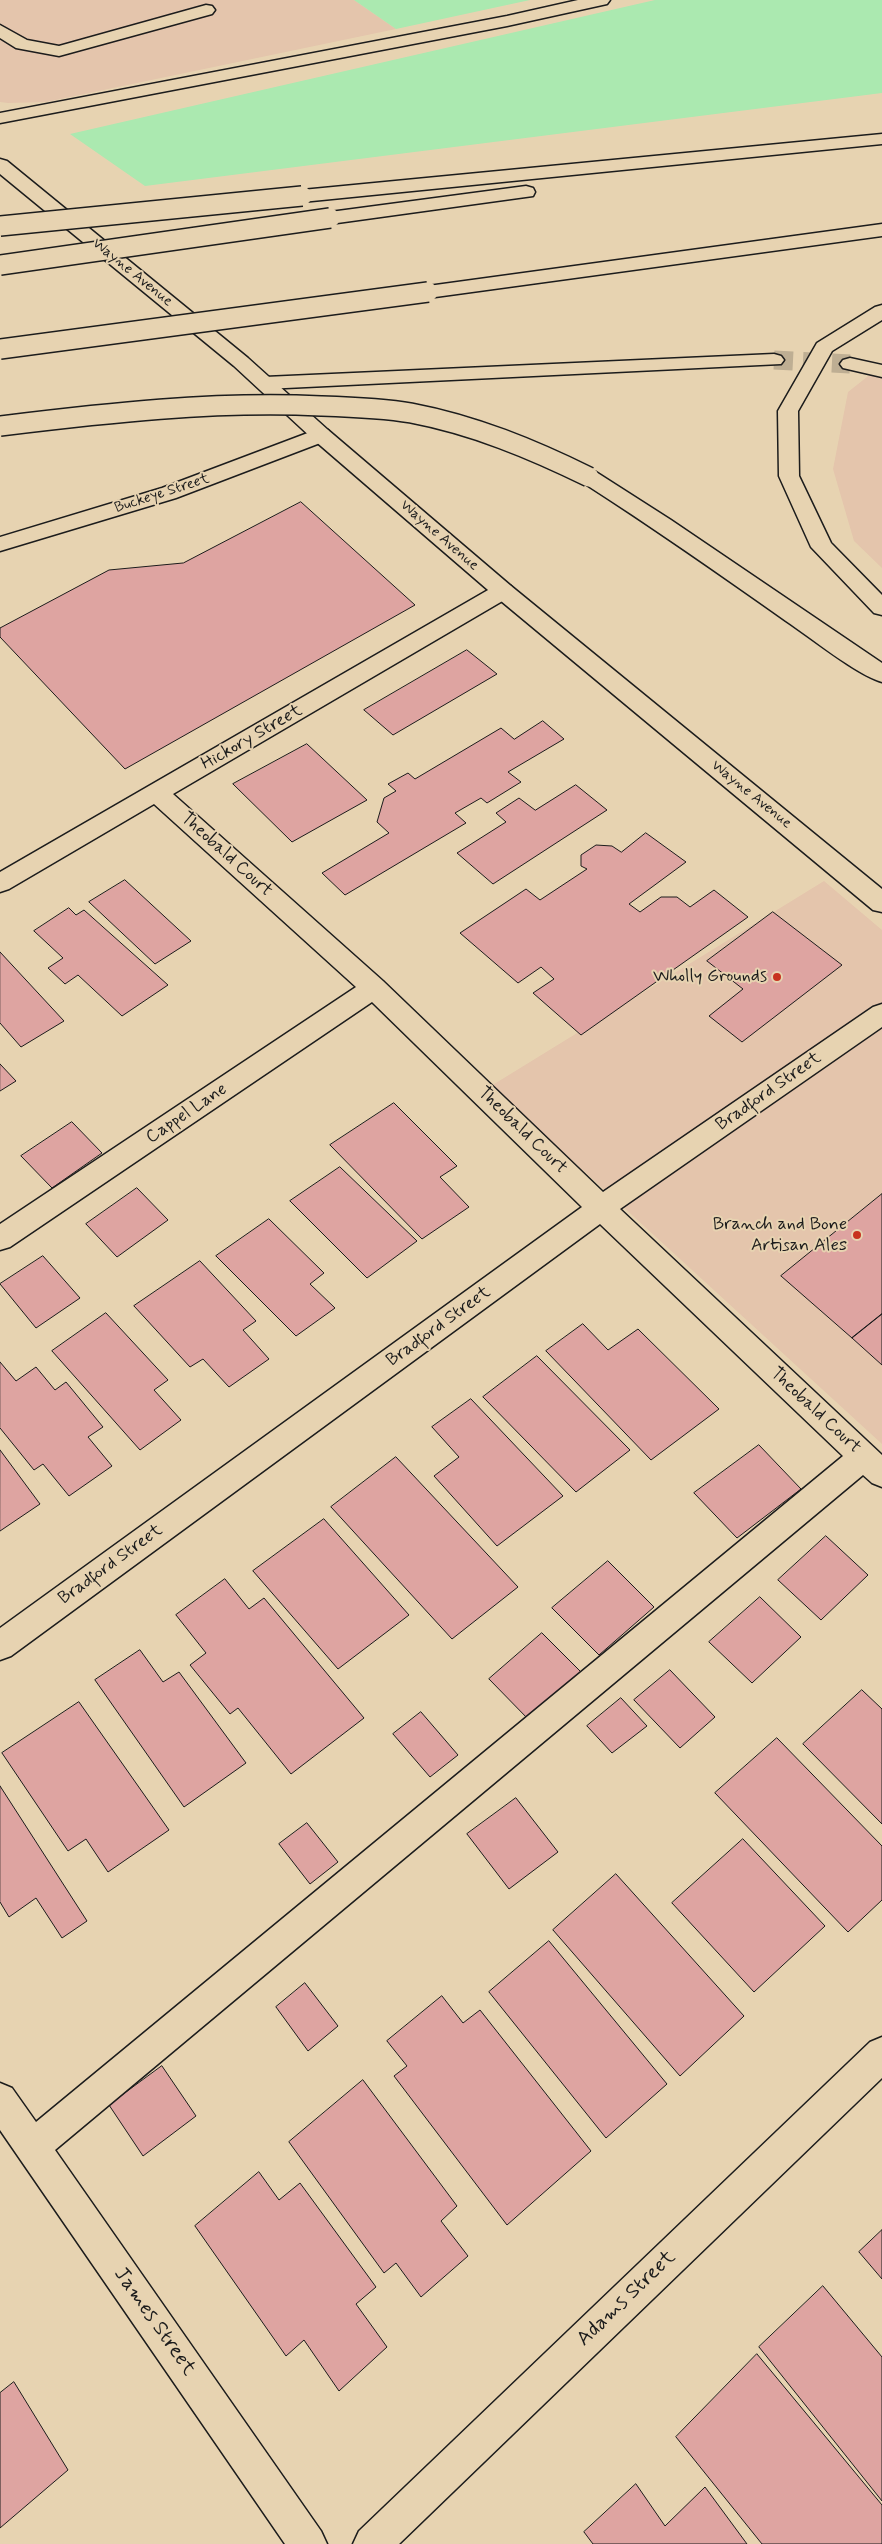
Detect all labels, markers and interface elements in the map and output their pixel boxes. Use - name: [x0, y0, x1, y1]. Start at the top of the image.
- street label: Wayne Avenue: [88, 235, 176, 311]
- street label: Buckeye Street: [112, 470, 212, 518]
- street label: Wayne Avenue: [396, 497, 482, 575]
- street label: Hickory Street: [198, 700, 306, 776]
- street label: Wayne Avenue: [707, 757, 795, 833]
- street label: Theobald Court: [176, 808, 276, 902]
- place label: Wholly Grounds: [653, 966, 767, 988]
- marker: Wholly Grounds: [771, 971, 783, 983]
- street label: Bradford Street: [712, 1048, 826, 1136]
- street label: Cappel Lane: [142, 1079, 232, 1149]
- street label: Theobald Court: [473, 1083, 571, 1179]
- place label: Branch and Bone Artisan Ales: [713, 1214, 847, 1256]
- marker: Branch and Bone Artisan Ales: [851, 1229, 863, 1241]
- street label: Bradford Street: [383, 1282, 495, 1372]
- street label: Theobald Court: [765, 1363, 865, 1459]
- street label: Bradford Street: [55, 1520, 167, 1610]
- street label: Adams Street: [572, 2246, 682, 2352]
- street label: James Street: [107, 2263, 201, 2381]

